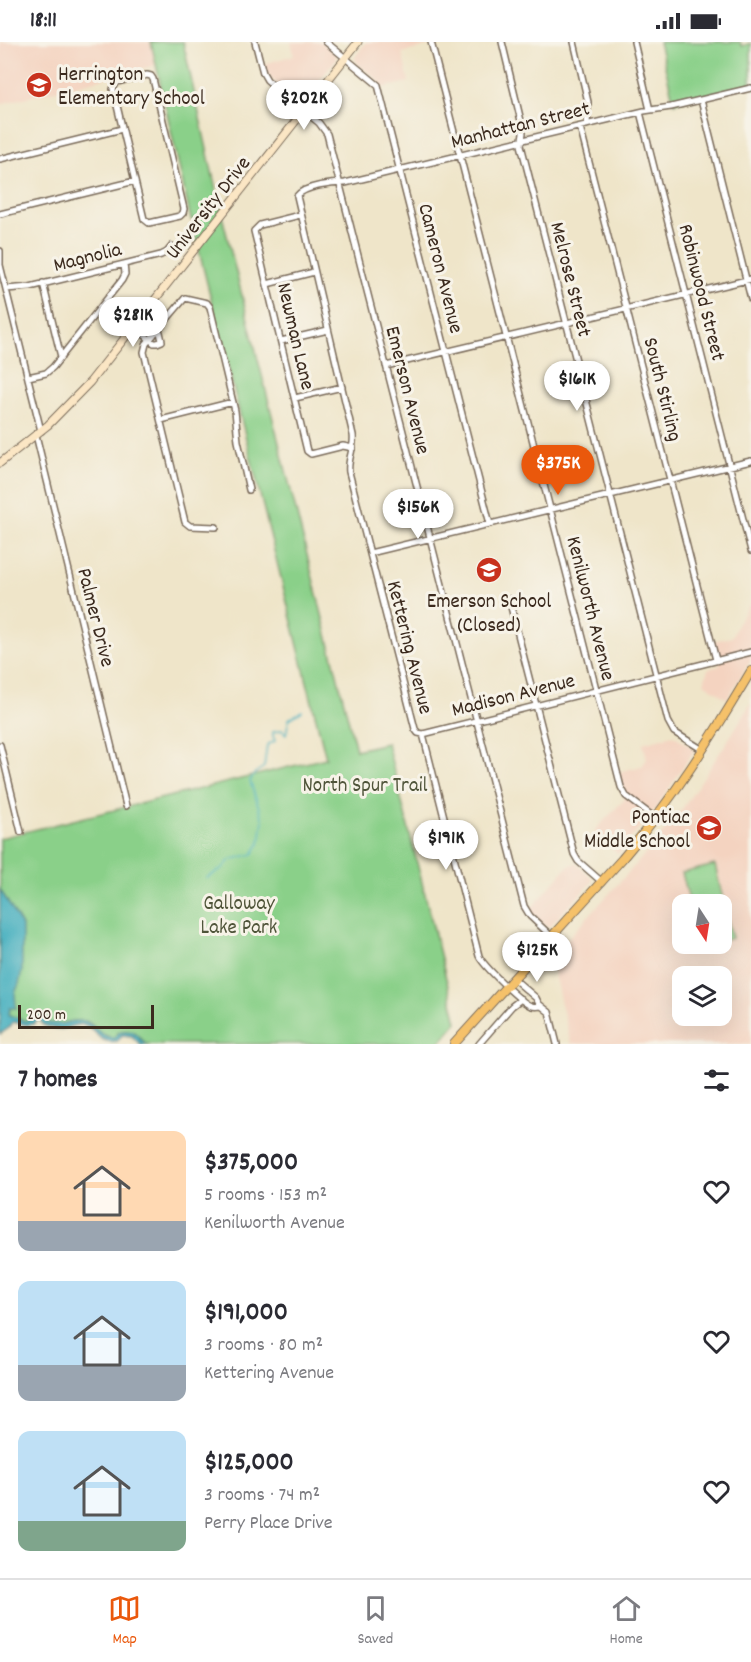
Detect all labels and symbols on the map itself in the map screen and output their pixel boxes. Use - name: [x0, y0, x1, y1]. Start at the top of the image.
- place label: Herrington Elementary School: [58, 61, 205, 115]
- school or university icon: Herrington Elementary School: [24, 70, 54, 100]
- pin: $202K: [262, 80, 346, 131]
- street label: Manhattan Street: [448, 95, 594, 159]
- street label: University Drive: [159, 151, 259, 267]
- street label: Cameron Avenue: [408, 201, 470, 337]
- street label: Melrose Street: [540, 219, 598, 341]
- street label: Robinwood Street: [669, 221, 732, 365]
- street label: Magnolia: [51, 236, 126, 282]
- street label: Newman Lane: [267, 280, 321, 393]
- pin: $281K: [91, 297, 175, 348]
- street label: Emerson Avenue: [376, 323, 437, 458]
- street label: South Stirling: [634, 335, 688, 445]
- pin: $161K: [535, 361, 619, 412]
- pin: $375K: [516, 445, 600, 496]
- pin: $156K: [376, 489, 460, 540]
- street label: Kenilworth Avenue: [557, 533, 622, 684]
- school or university icon: Emerson School (Closed): [474, 555, 504, 585]
- street label: Palmer Drive: [67, 565, 121, 670]
- street label: Kettering Avenue: [377, 578, 439, 718]
- place label: Emerson School (Closed): [427, 588, 551, 642]
- street label: Madison Avenue: [449, 667, 578, 727]
- park label: North Spur Trail: [302, 772, 428, 802]
- place label: Pontiac Middle School: [584, 804, 690, 858]
- school or university icon: Pontiac Middle School: [694, 813, 724, 843]
- pin: $191K: [404, 820, 488, 871]
- park label: Galloway Lake Park: [201, 890, 277, 944]
- north arrow: [672, 894, 732, 954]
- pin: $125K: [495, 932, 579, 983]
- scale bar: [18, 1002, 154, 1030]

